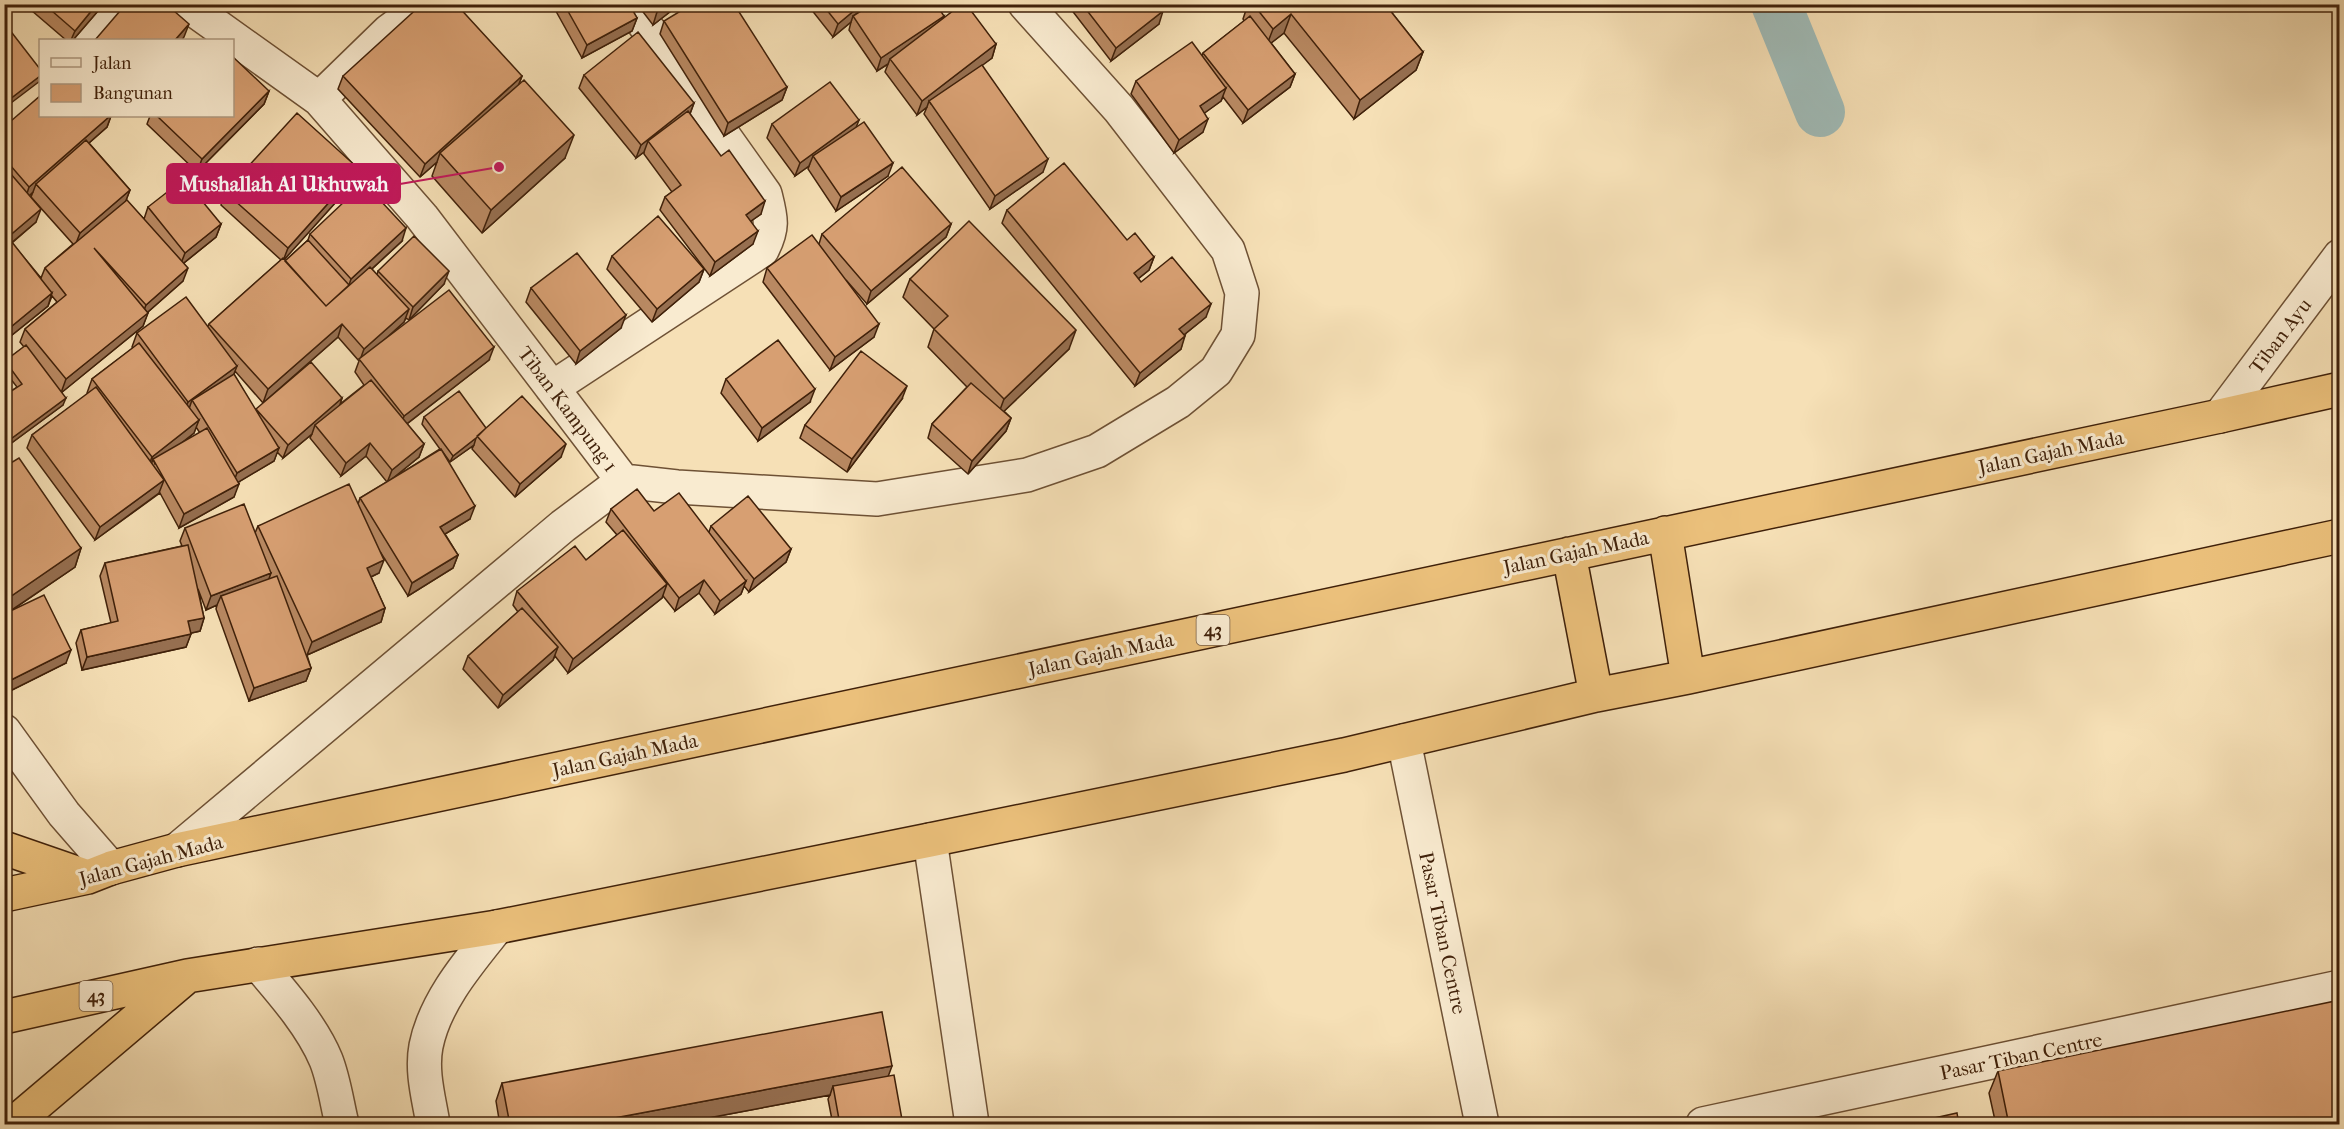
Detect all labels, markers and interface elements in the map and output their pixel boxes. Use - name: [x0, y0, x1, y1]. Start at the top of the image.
- legend: [39, 39, 234, 117]
- text: Jalan: [91, 53, 132, 74]
- text: Bangunan: [93, 83, 173, 104]
- callout: Mushallah Al Ukhuwah: [167, 164, 400, 203]
- text: Mushallah Al Ukhuwah: [179, 172, 389, 196]
- street label: Tiban Ayu: [2245, 293, 2317, 379]
- street label: Tiban Kampung 1: [513, 342, 622, 476]
- street label: Jalan Gajah Mada: [1974, 426, 2127, 480]
- street label: Jalan Gajah Mada: [1499, 526, 1652, 580]
- road number: 43: [1196, 615, 1230, 645]
- street label: Jalan Gajah Mada: [1024, 628, 1177, 682]
- street label: Jalan Gajah Mada: [548, 729, 701, 783]
- street label: Jalan Gajah Mada: [75, 830, 226, 891]
- street label: Pasar Tiban Centre: [1414, 850, 1471, 1016]
- road number: 43: [80, 981, 112, 1011]
- street label: Pasar Tiban Centre: [1938, 1028, 2104, 1085]

